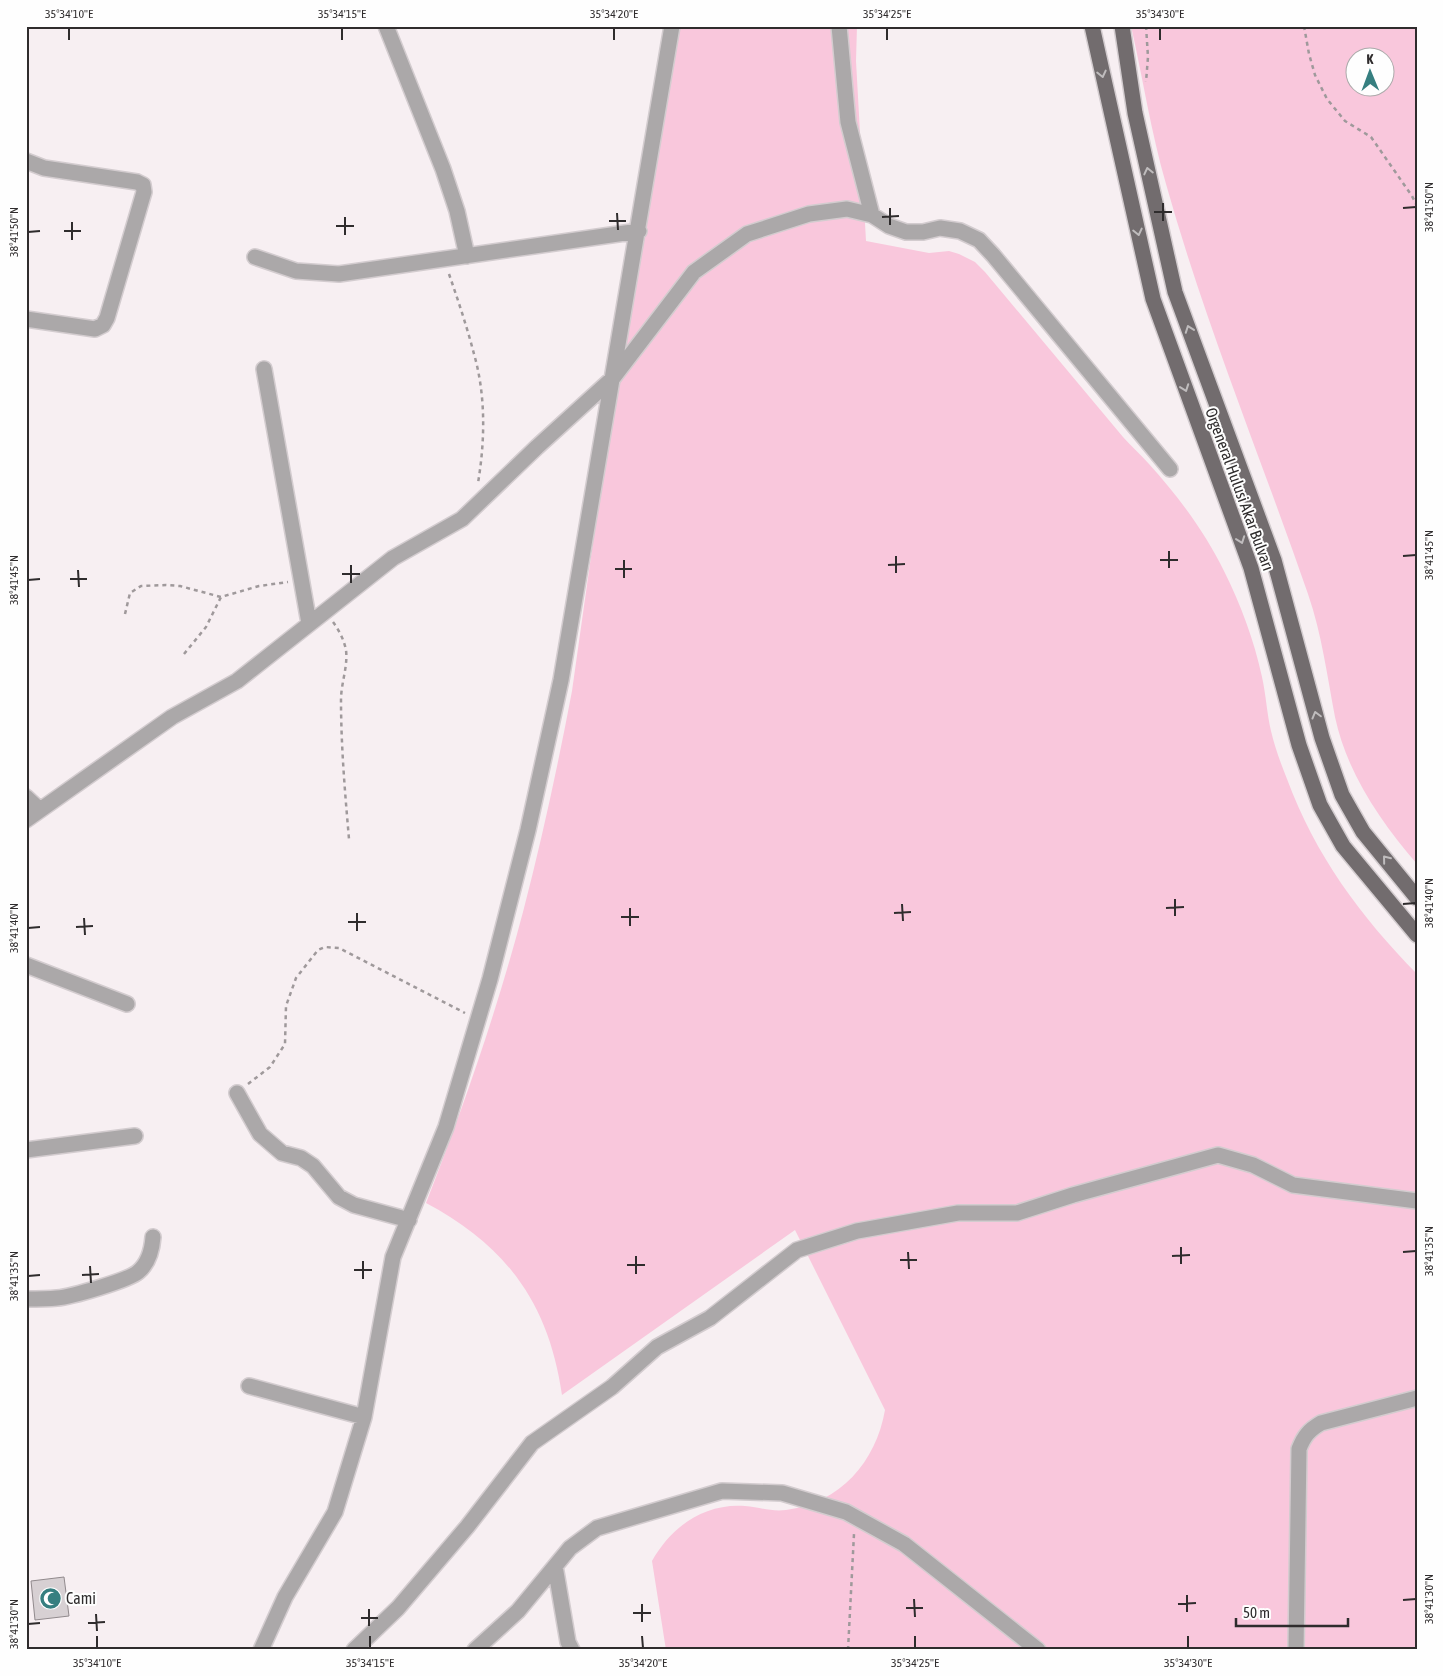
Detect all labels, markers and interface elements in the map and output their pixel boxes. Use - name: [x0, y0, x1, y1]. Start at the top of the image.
- text: 35°34'10"E: [45, 7, 93, 21]
- text: 35°34'15"E: [318, 7, 366, 21]
- text: 35°34'20"E: [590, 7, 638, 21]
- text: 35°34'25"E: [863, 7, 911, 21]
- text: 35°34'30"E: [1136, 7, 1184, 21]
- north arrow: [1346, 48, 1396, 98]
- text: K: [1366, 51, 1373, 67]
- one-way arrow: [1096, 69, 1107, 78]
- one-way arrow: [1144, 167, 1154, 176]
- text: 38°41'50"N: [1422, 182, 1436, 232]
- text: 38°41'50"N: [7, 207, 21, 257]
- one-way arrow: [1132, 228, 1143, 237]
- one-way arrow: [1185, 325, 1195, 333]
- one-way arrow: [1179, 383, 1189, 391]
- street label: Orgeneral Hulusi Akar Bulvarı: [1201, 405, 1278, 573]
- text: 38°41'45"N: [1422, 530, 1436, 580]
- one-way arrow: [1235, 535, 1245, 544]
- text: 38°41'45"N: [7, 555, 21, 605]
- one-way arrow: [1311, 711, 1322, 720]
- one-way arrow: [1383, 856, 1392, 865]
- text: 38°41'40"N: [1422, 878, 1436, 928]
- text: 38°41'40"N: [7, 903, 21, 953]
- text: 38°41'35"N: [1422, 1226, 1436, 1276]
- text: 38°41'35"N: [7, 1251, 21, 1301]
- text: 38°41'30"N: [1422, 1574, 1436, 1624]
- mosque icon: Cami: [38, 1586, 62, 1610]
- place label: Cami: [66, 1589, 96, 1607]
- scale bar: [1236, 1596, 1348, 1628]
- text: 38°41'30"N: [7, 1599, 21, 1649]
- text: 50 m: [1243, 1604, 1270, 1621]
- text: 35°34'10"E: [73, 1656, 121, 1670]
- text: 35°34'15"E: [346, 1656, 394, 1670]
- text: 35°34'20"E: [619, 1656, 667, 1670]
- text: 35°34'25"E: [891, 1656, 939, 1670]
- text: 35°34'30"E: [1164, 1656, 1212, 1670]

